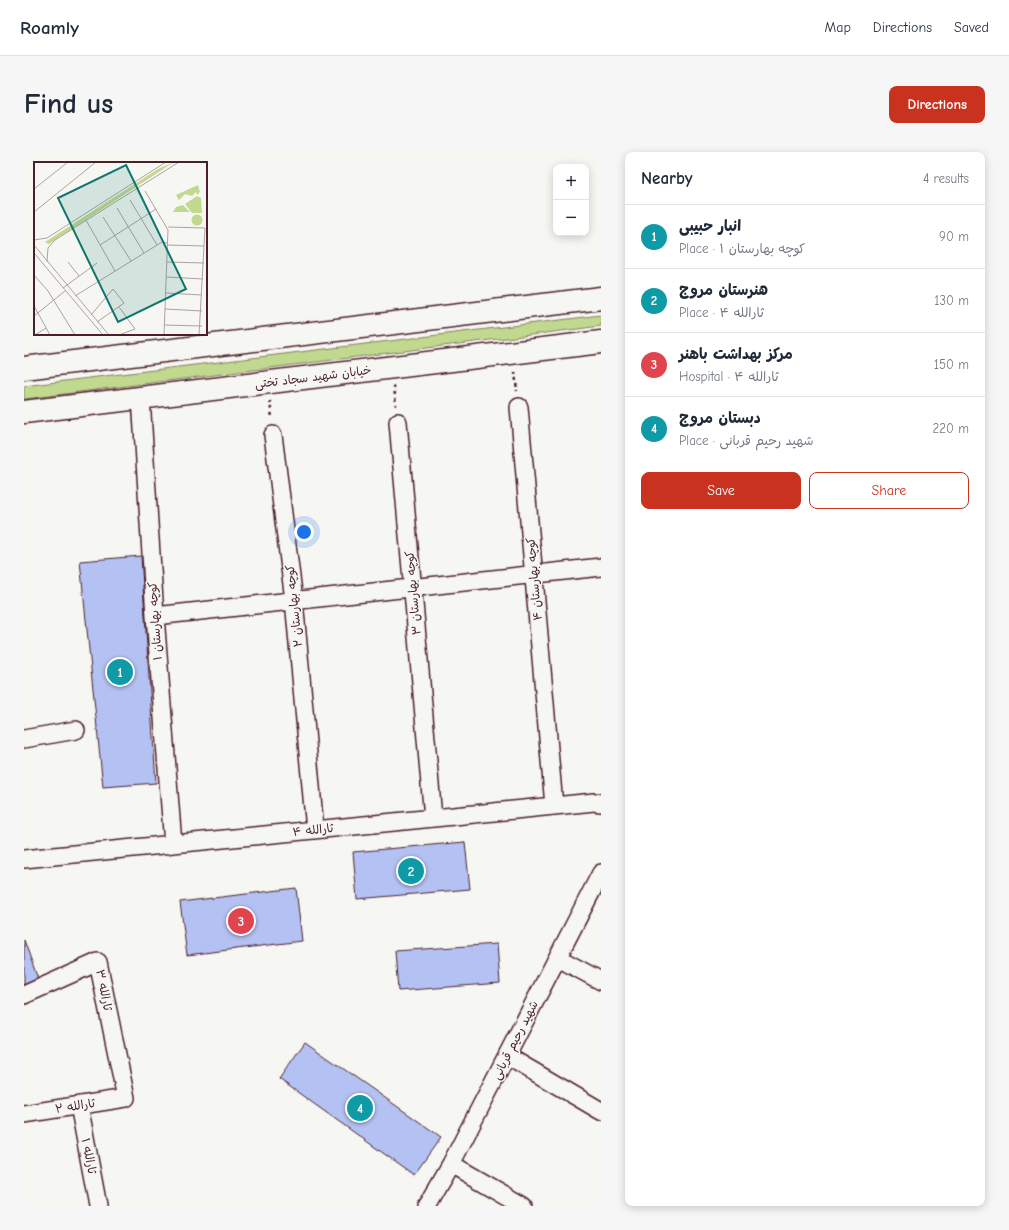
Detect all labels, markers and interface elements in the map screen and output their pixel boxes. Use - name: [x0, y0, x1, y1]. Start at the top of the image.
- text: Roamly: [20, 17, 79, 39]
- text: Map: [824, 19, 851, 36]
- text: Directions: [873, 19, 932, 36]
- text: Saved: [954, 19, 989, 36]
- button: Directions: [889, 86, 985, 123]
- text: Find us: [24, 88, 113, 120]
- inset map: [34, 162, 207, 335]
- map controls: [553, 164, 589, 236]
- button: +: [553, 164, 589, 200]
- text: Nearby: [641, 169, 692, 188]
- text: 4 results: [923, 171, 969, 186]
- button: −: [553, 200, 589, 236]
- text: انبار حبیبی: [679, 217, 741, 235]
- text: 1: [651, 229, 657, 244]
- text: 90 m: [939, 229, 969, 244]
- text: Place · کوچه بهارستان ۱: [679, 241, 805, 256]
- text: هنرستان مروج: [679, 281, 768, 299]
- text: 2: [651, 293, 657, 308]
- text: 130 m: [934, 293, 969, 308]
- text: Place · ثارالله ۴: [679, 305, 764, 320]
- text: مرکز بهداشت باهنر: [679, 345, 793, 363]
- text: 3: [651, 357, 657, 372]
- text: 150 m: [934, 357, 969, 372]
- street label: خیابان شهید سجاد تختی: [254, 363, 372, 392]
- text: Hospital · ثارالله ۴: [679, 369, 779, 384]
- text: دبستان مروج: [679, 409, 761, 427]
- text: 4: [651, 421, 657, 436]
- text: 220 m: [932, 421, 969, 436]
- text: Place · شهید رحیم قربانی: [679, 433, 814, 448]
- button: Save: [641, 472, 801, 509]
- button: Share: [809, 472, 969, 509]
- your location: [294, 522, 314, 542]
- street label: کوچه بهارستان ۴: [523, 537, 546, 621]
- street label: کوچه بهارستان ۳: [402, 550, 425, 636]
- street label: کوچه بهارستان ۲: [283, 564, 306, 648]
- street label: کوچه بهارستان ۱: [145, 581, 166, 661]
- pin: 1: [107, 657, 133, 687]
- street label: ثارالله ۴: [292, 821, 335, 839]
- pin: 2: [398, 856, 424, 886]
- pin: 3: [228, 906, 254, 936]
- street label: ثارالله ۳: [93, 968, 115, 1012]
- street label: شهید رحیم قربانی: [489, 998, 543, 1083]
- pin: 4: [347, 1093, 373, 1123]
- street label: ثارالله ۲: [54, 1096, 96, 1116]
- street label: ثارالله ۱: [79, 1137, 99, 1176]

